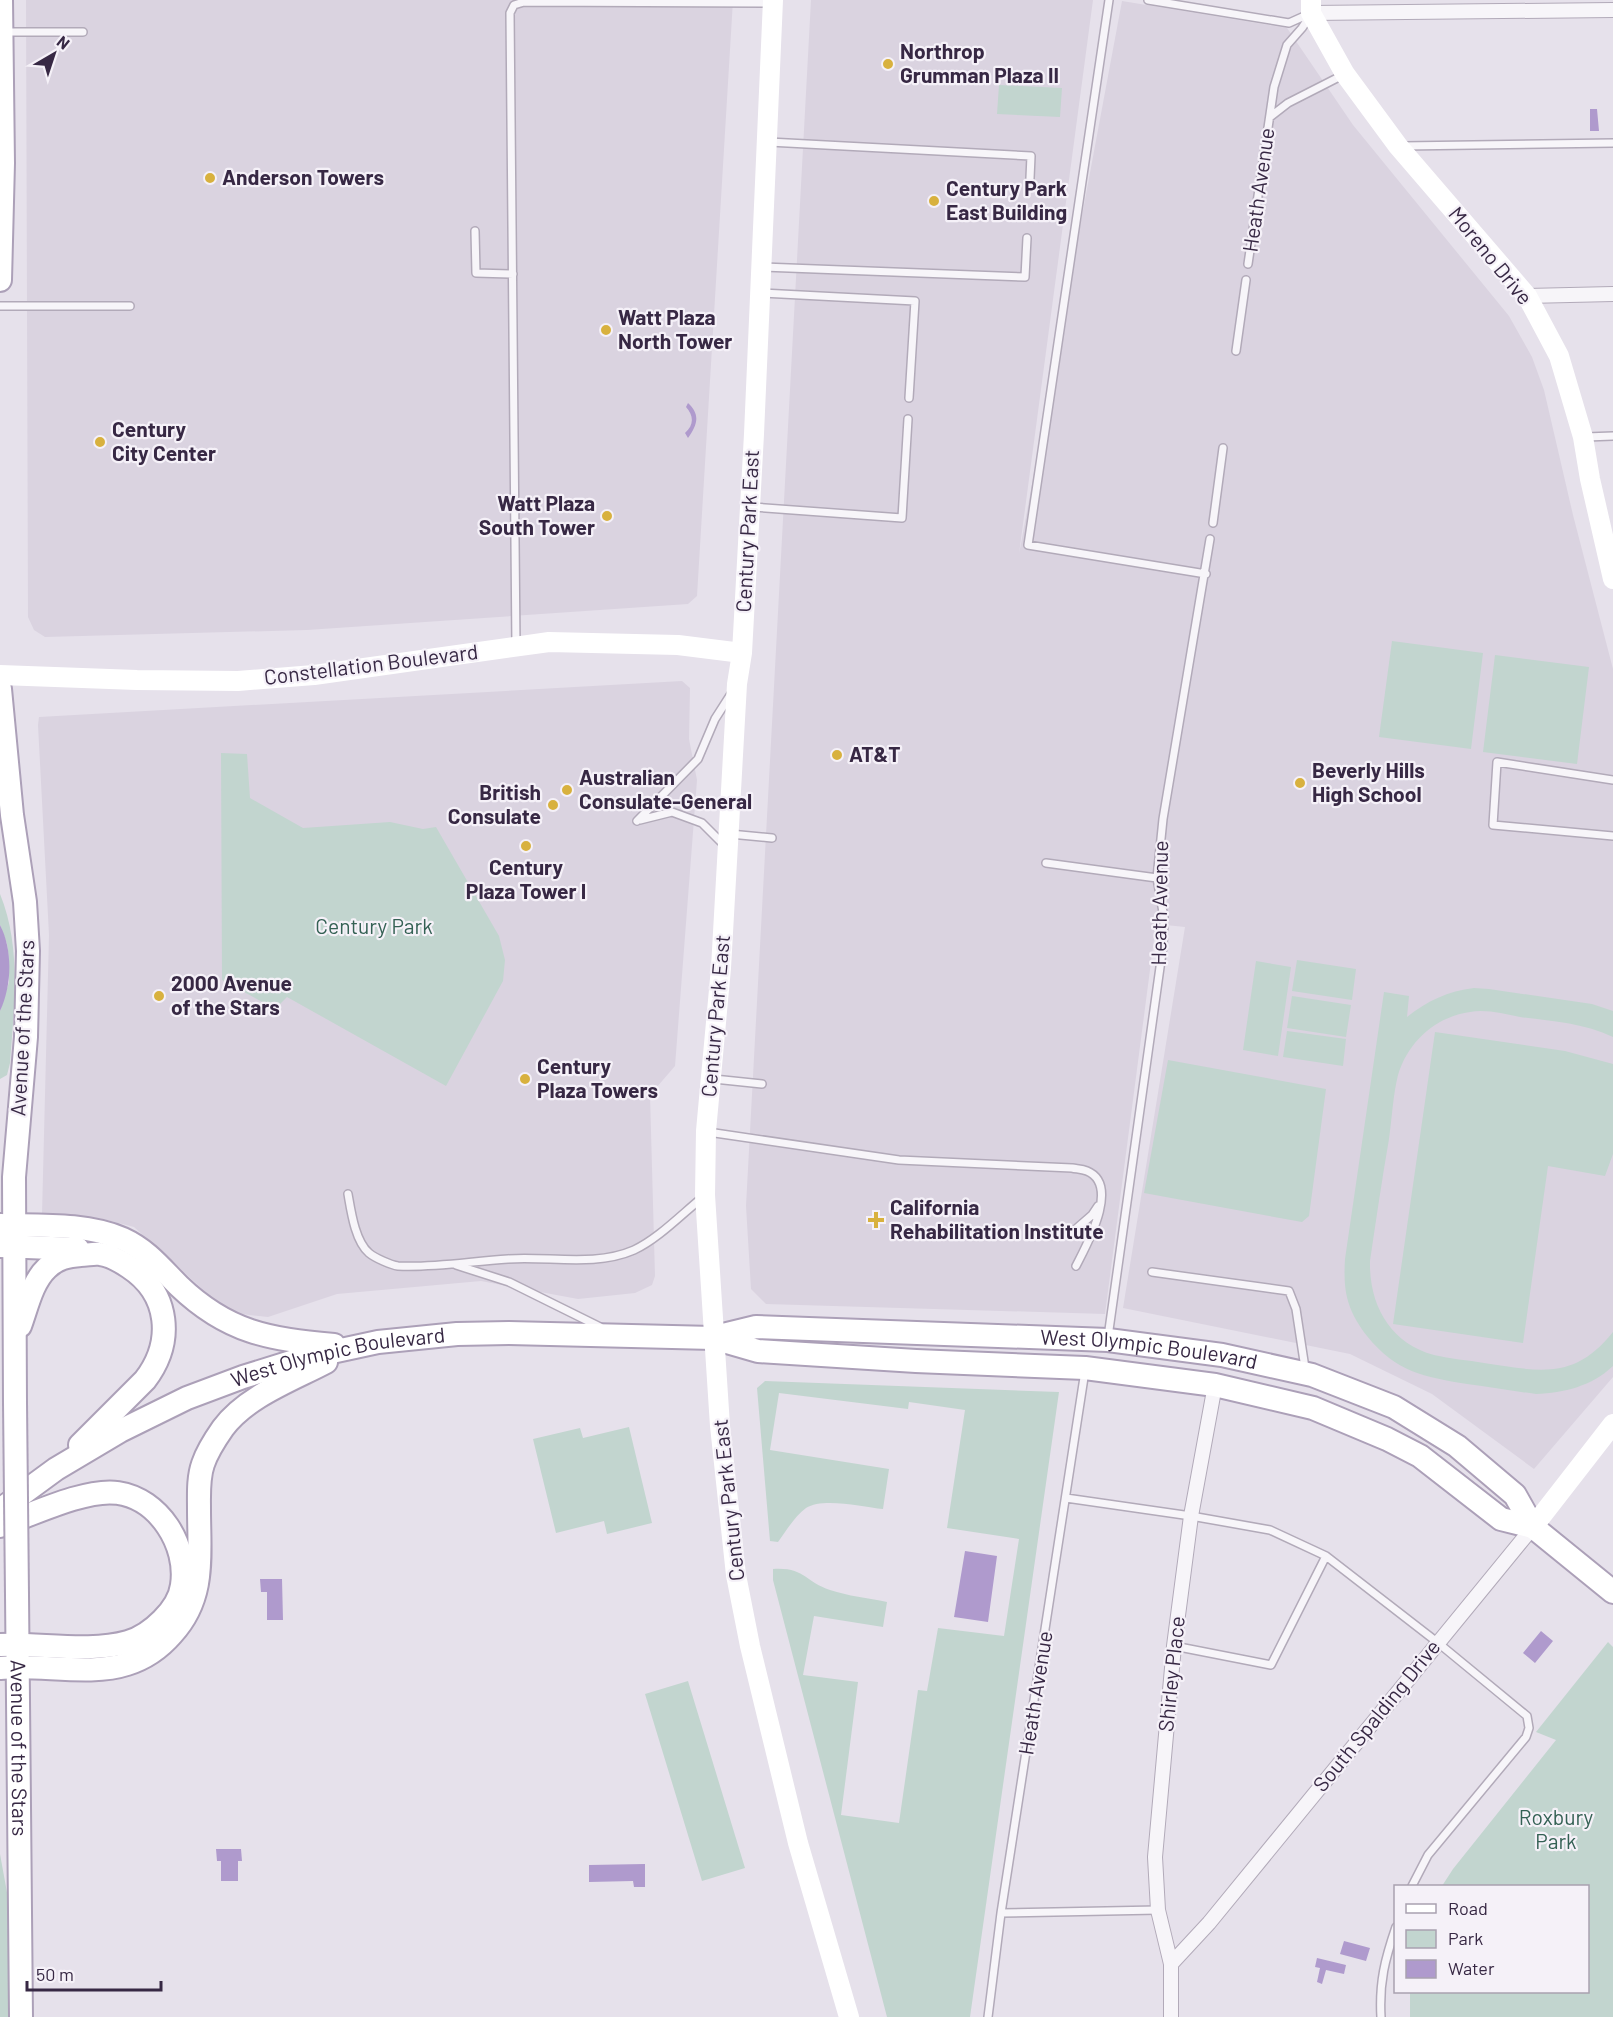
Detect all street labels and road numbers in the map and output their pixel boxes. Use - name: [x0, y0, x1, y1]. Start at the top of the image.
- street label: Heath Avenue: [1236, 126, 1279, 254]
- street label: Moreno Drive: [1444, 201, 1538, 309]
- street label: Century Park East: [730, 449, 763, 613]
- street label: Constellation Boulevard: [262, 638, 479, 689]
- street label: Heath Avenue: [1145, 840, 1172, 966]
- street label: Century Park East: [695, 934, 734, 1098]
- street label: Avenue of the Stars: [4, 939, 39, 1117]
- street label: West Olympic Boulevard: [227, 1321, 446, 1391]
- street label: West Olympic Boulevard: [1040, 1324, 1260, 1374]
- street label: Century Park East: [707, 1418, 748, 1582]
- street label: Shirley Place: [1152, 1615, 1189, 1733]
- street label: Heath Avenue: [1012, 1629, 1057, 1757]
- street label: South Spalding Drive: [1307, 1634, 1445, 1796]
- street label: Avenue of the Stars: [7, 1660, 33, 1836]

